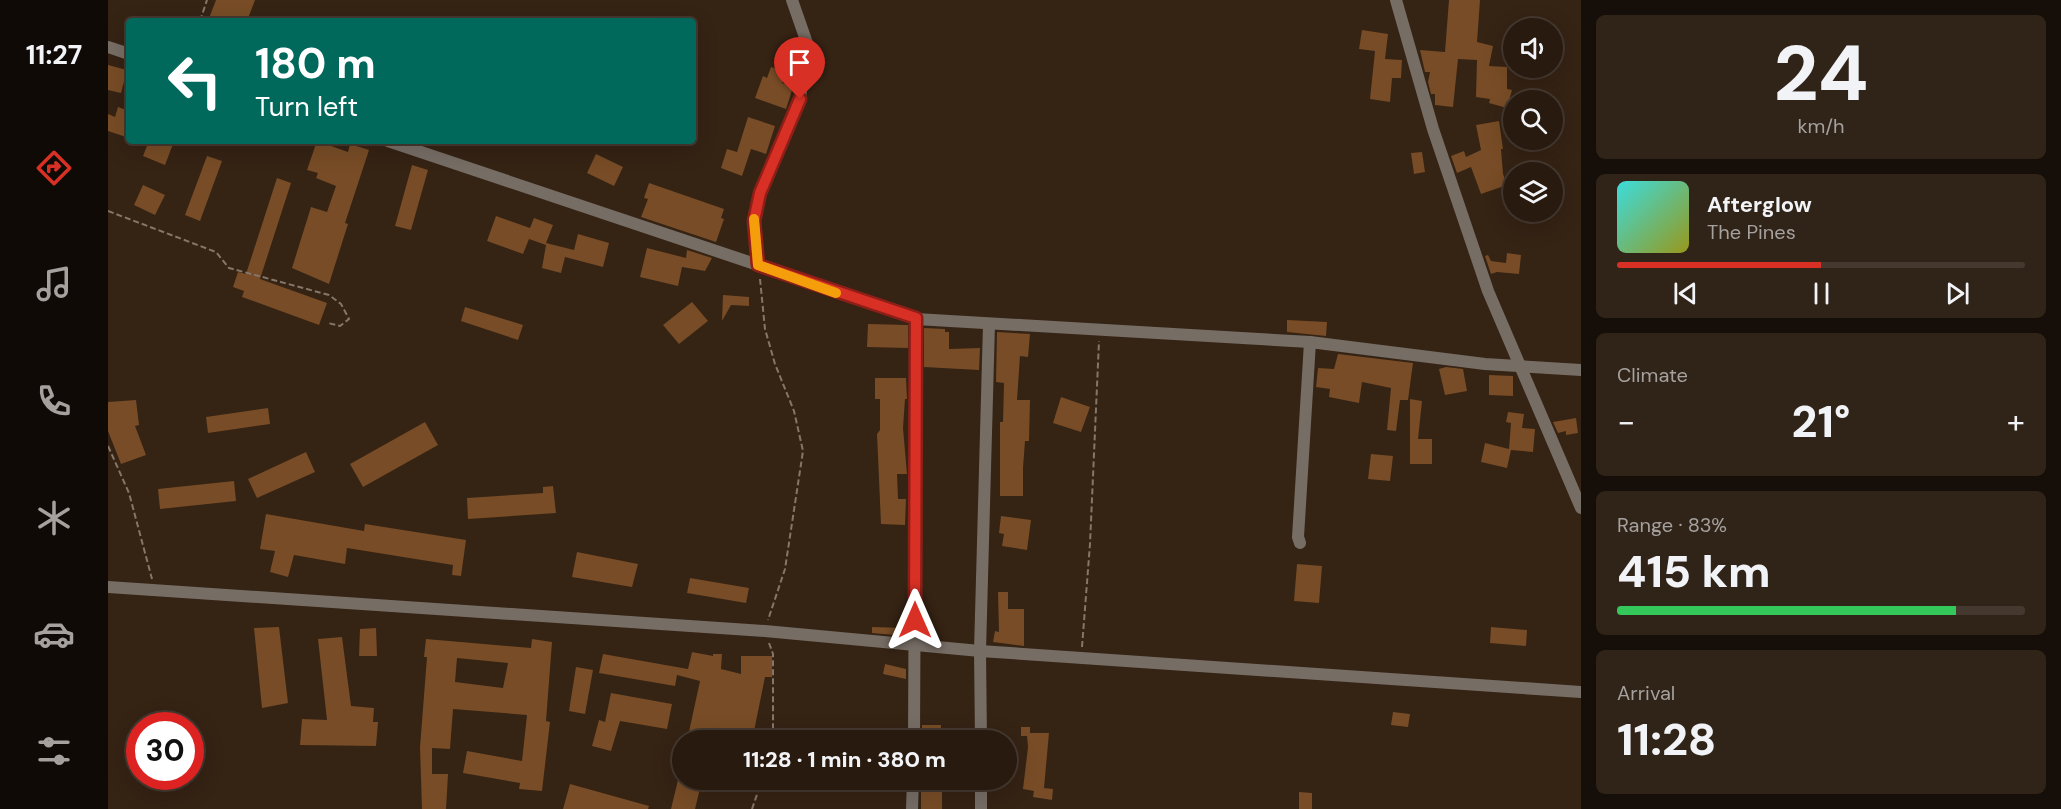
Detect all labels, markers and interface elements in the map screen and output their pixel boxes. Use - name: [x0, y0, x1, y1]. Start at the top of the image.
- map controls: [1503, 18, 1563, 222]
- button: sound: [1503, 18, 1563, 78]
- text: 24: [1773, 23, 1869, 124]
- text: 180 m: [255, 36, 376, 91]
- text: 11:27: [26, 37, 82, 72]
- pin: [774, 37, 825, 99]
- icon: left: [156, 42, 234, 120]
- icon: arrive: [783, 46, 816, 79]
- text: Turn left: [255, 89, 358, 124]
- button: search: [1503, 90, 1563, 150]
- text: km/h: [1797, 113, 1845, 139]
- icon: directions: [33, 147, 75, 189]
- button: layers: [1503, 162, 1563, 222]
- text: Afterglow: [1707, 190, 1812, 219]
- text: The Pines: [1707, 219, 1796, 245]
- icon: music: [33, 263, 75, 305]
- icon: previous: [1669, 277, 1702, 310]
- icon: pause: [1805, 277, 1838, 310]
- icon: next: [1941, 277, 1974, 310]
- text: Climate: [1617, 362, 1688, 388]
- icon: phone: [33, 380, 75, 422]
- text: 21°: [1791, 392, 1851, 451]
- text: −: [1617, 400, 1635, 443]
- text: +: [2007, 400, 2025, 443]
- icon: climate: [33, 497, 75, 539]
- text: Range · 83%: [1617, 512, 1727, 538]
- text: 415 km: [1617, 542, 1771, 601]
- position arrow: [883, 588, 947, 652]
- icon: car: [33, 613, 75, 655]
- text: Arrival: [1617, 680, 1675, 706]
- text: 11:28: [1617, 710, 1716, 769]
- speed limit sign: 30: [126, 712, 204, 790]
- icon: filters: [33, 730, 75, 772]
- text: 11:28 · 1 min · 380 m: [743, 745, 946, 774]

